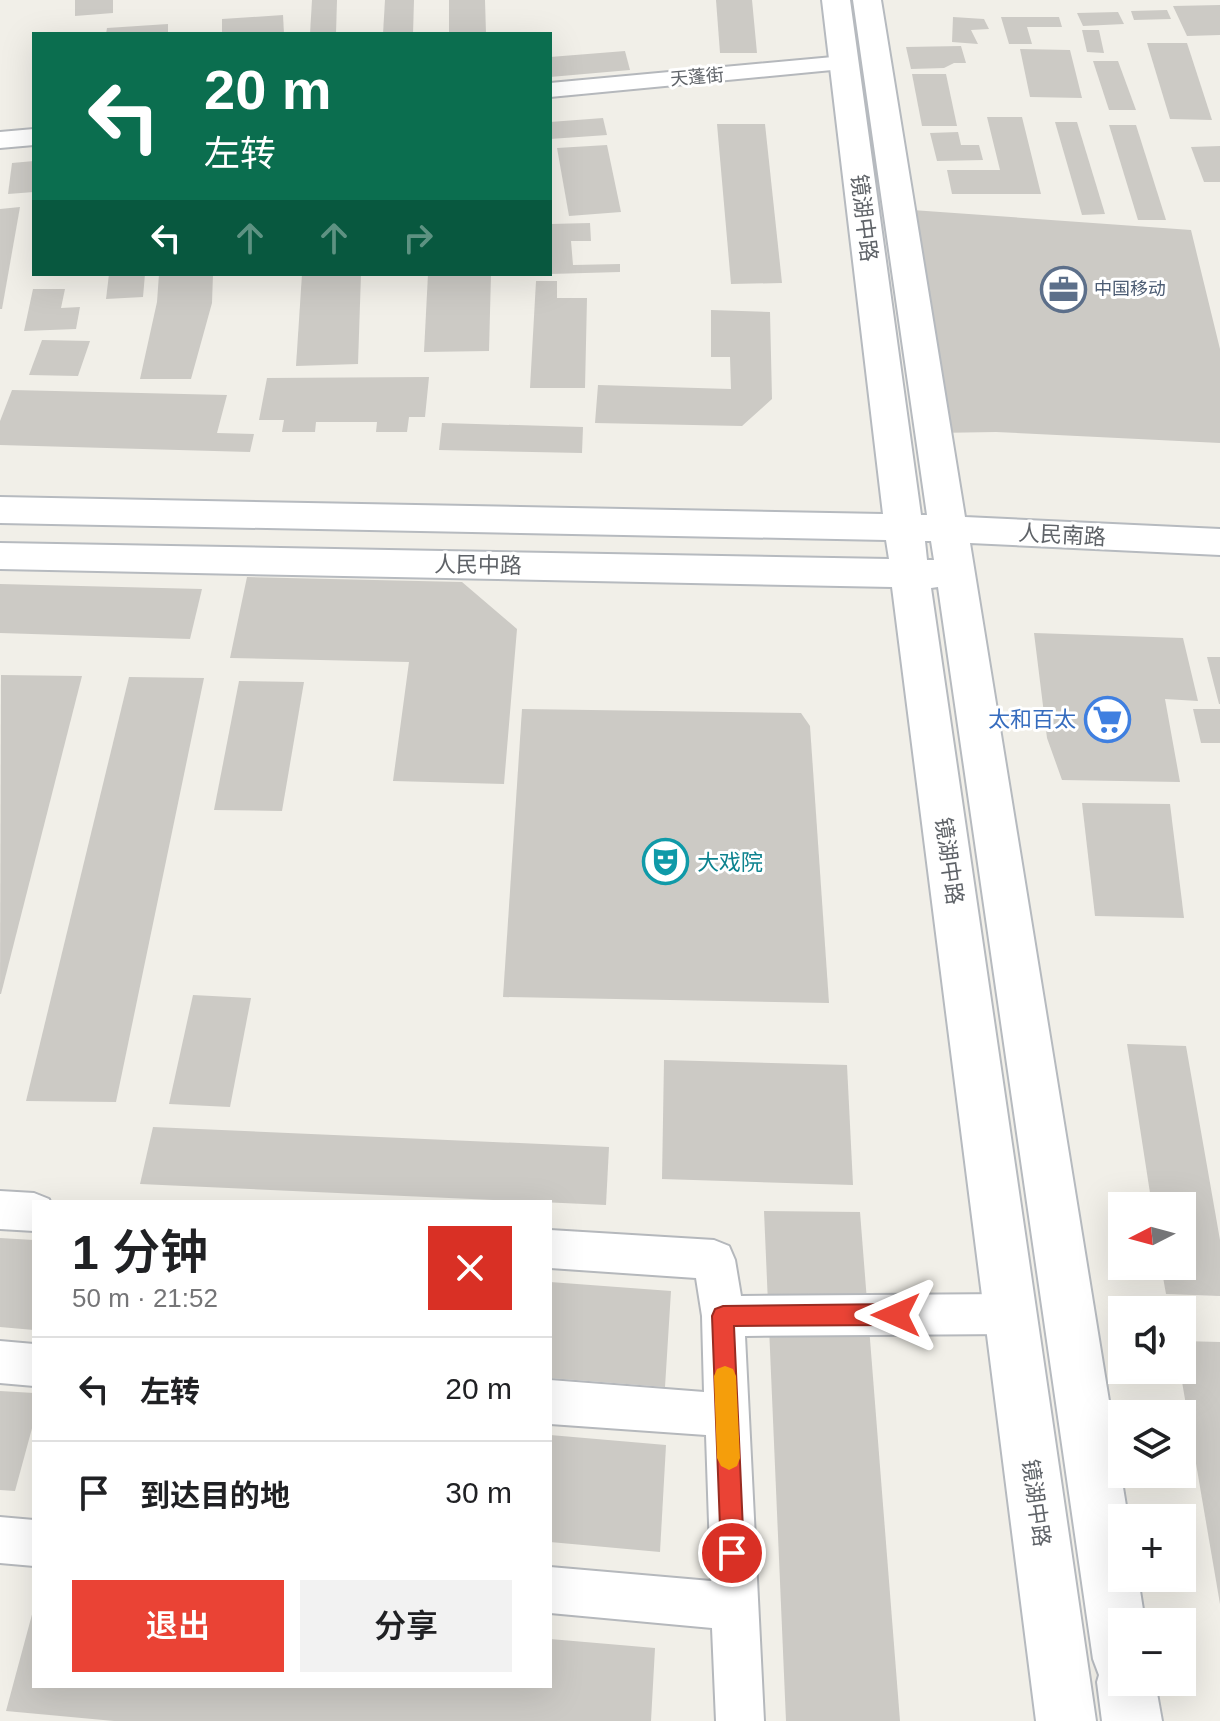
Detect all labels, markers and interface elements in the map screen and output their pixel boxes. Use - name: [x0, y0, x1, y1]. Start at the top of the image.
- text: 20 m: [204, 58, 332, 121]
- icon: left: [72, 64, 176, 168]
- street label: 天蓬街: [669, 65, 725, 89]
- text: 左转: [204, 133, 276, 174]
- street label: 镜湖中路: [846, 173, 882, 263]
- icon: left: [144, 216, 188, 260]
- icon: ahead: [228, 216, 272, 260]
- icon: ahead: [312, 216, 356, 260]
- icon: right: [396, 216, 440, 260]
- office icon: 中国移动: [1039, 265, 1087, 313]
- place label: 中国移动: [1094, 279, 1166, 299]
- street label: 人民南路: [1017, 520, 1107, 550]
- street label: 人民中路: [434, 552, 522, 578]
- supermarket icon: 太和百太: [1083, 695, 1131, 743]
- place label: 太和百太: [988, 707, 1076, 732]
- street label: 镜湖中路: [930, 816, 968, 906]
- theatre icon: 大戏院: [642, 838, 690, 886]
- place label: 大戏院: [697, 850, 763, 875]
- north arrow: [1108, 1192, 1196, 1280]
- map controls: [1108, 1192, 1196, 1696]
- text: 1 分钟: [72, 1226, 208, 1279]
- button: close: [428, 1226, 512, 1310]
- position arrow: [854, 1273, 938, 1357]
- text: 50 m · 21:52: [72, 1283, 218, 1313]
- button: sound: [1108, 1296, 1196, 1384]
- icon: left: [72, 1367, 116, 1411]
- text: 20 m: [445, 1372, 512, 1405]
- text: 左转: [140, 1375, 200, 1408]
- button: layers: [1108, 1400, 1196, 1488]
- street label: 镜湖中路: [1017, 1458, 1055, 1548]
- icon: arrive: [72, 1471, 116, 1515]
- text: 30 m: [445, 1476, 512, 1509]
- text: 到达目的地: [140, 1479, 290, 1512]
- button: +: [1108, 1504, 1196, 1592]
- pin: [698, 1519, 766, 1587]
- icon: arrive: [710, 1531, 754, 1575]
- button: 退出: [72, 1580, 284, 1672]
- button: 分享: [300, 1580, 512, 1672]
- button: −: [1108, 1608, 1196, 1696]

